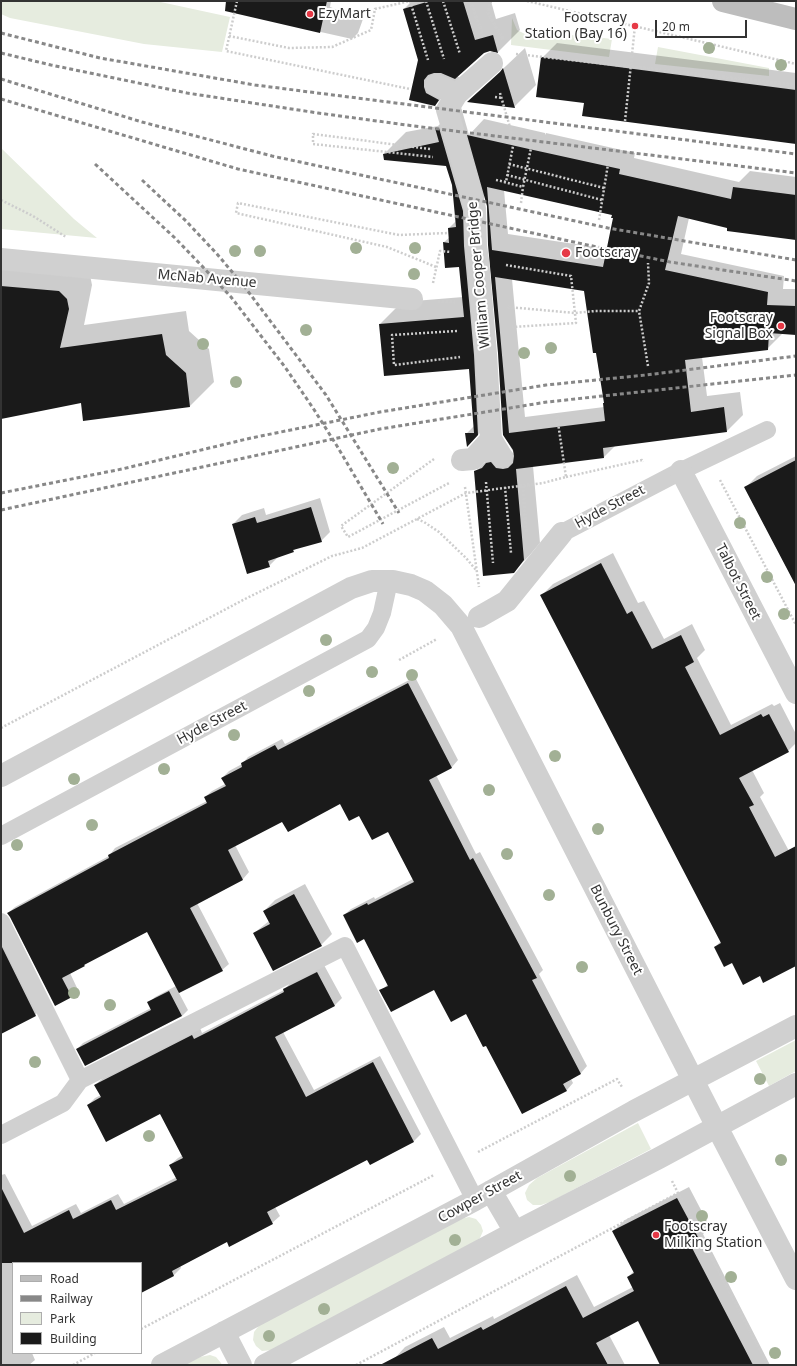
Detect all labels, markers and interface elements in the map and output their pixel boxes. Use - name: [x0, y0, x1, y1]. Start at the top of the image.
- place label: EzyMart: [318, 6, 371, 22]
- marker: EzyMart: [305, 9, 315, 19]
- place label: Footscray Station (Bay 16): [525, 10, 627, 42]
- scale bar: [657, 12, 749, 38]
- text: 20 m: [662, 18, 690, 35]
- marker: Footscray Station (Bay 16): [630, 21, 640, 31]
- street label: William Cooper Bridge: [464, 201, 494, 349]
- place label: Footscray: [575, 245, 638, 261]
- marker: Footscray: [560, 247, 572, 259]
- street label: McNab Avenue: [157, 266, 257, 292]
- place label: Footscray Signal Box: [705, 310, 773, 342]
- marker: Footscray Signal Box: [776, 321, 786, 331]
- street label: Hyde Street: [572, 482, 648, 532]
- street label: Talbot Street: [712, 541, 764, 623]
- street label: Hyde Street: [174, 698, 250, 748]
- street label: Bunbury Street: [586, 882, 646, 978]
- street label: Cowper Street: [435, 1167, 525, 1227]
- place label: Footscray Milking Station: [664, 1219, 762, 1252]
- marker: Footscray Milking Station: [651, 1230, 661, 1240]
- legend: [12, 1262, 142, 1354]
- text: Road: [50, 1270, 79, 1287]
- text: Railway: [50, 1290, 93, 1307]
- text: Park: [50, 1310, 75, 1327]
- text: Building: [50, 1330, 97, 1347]

